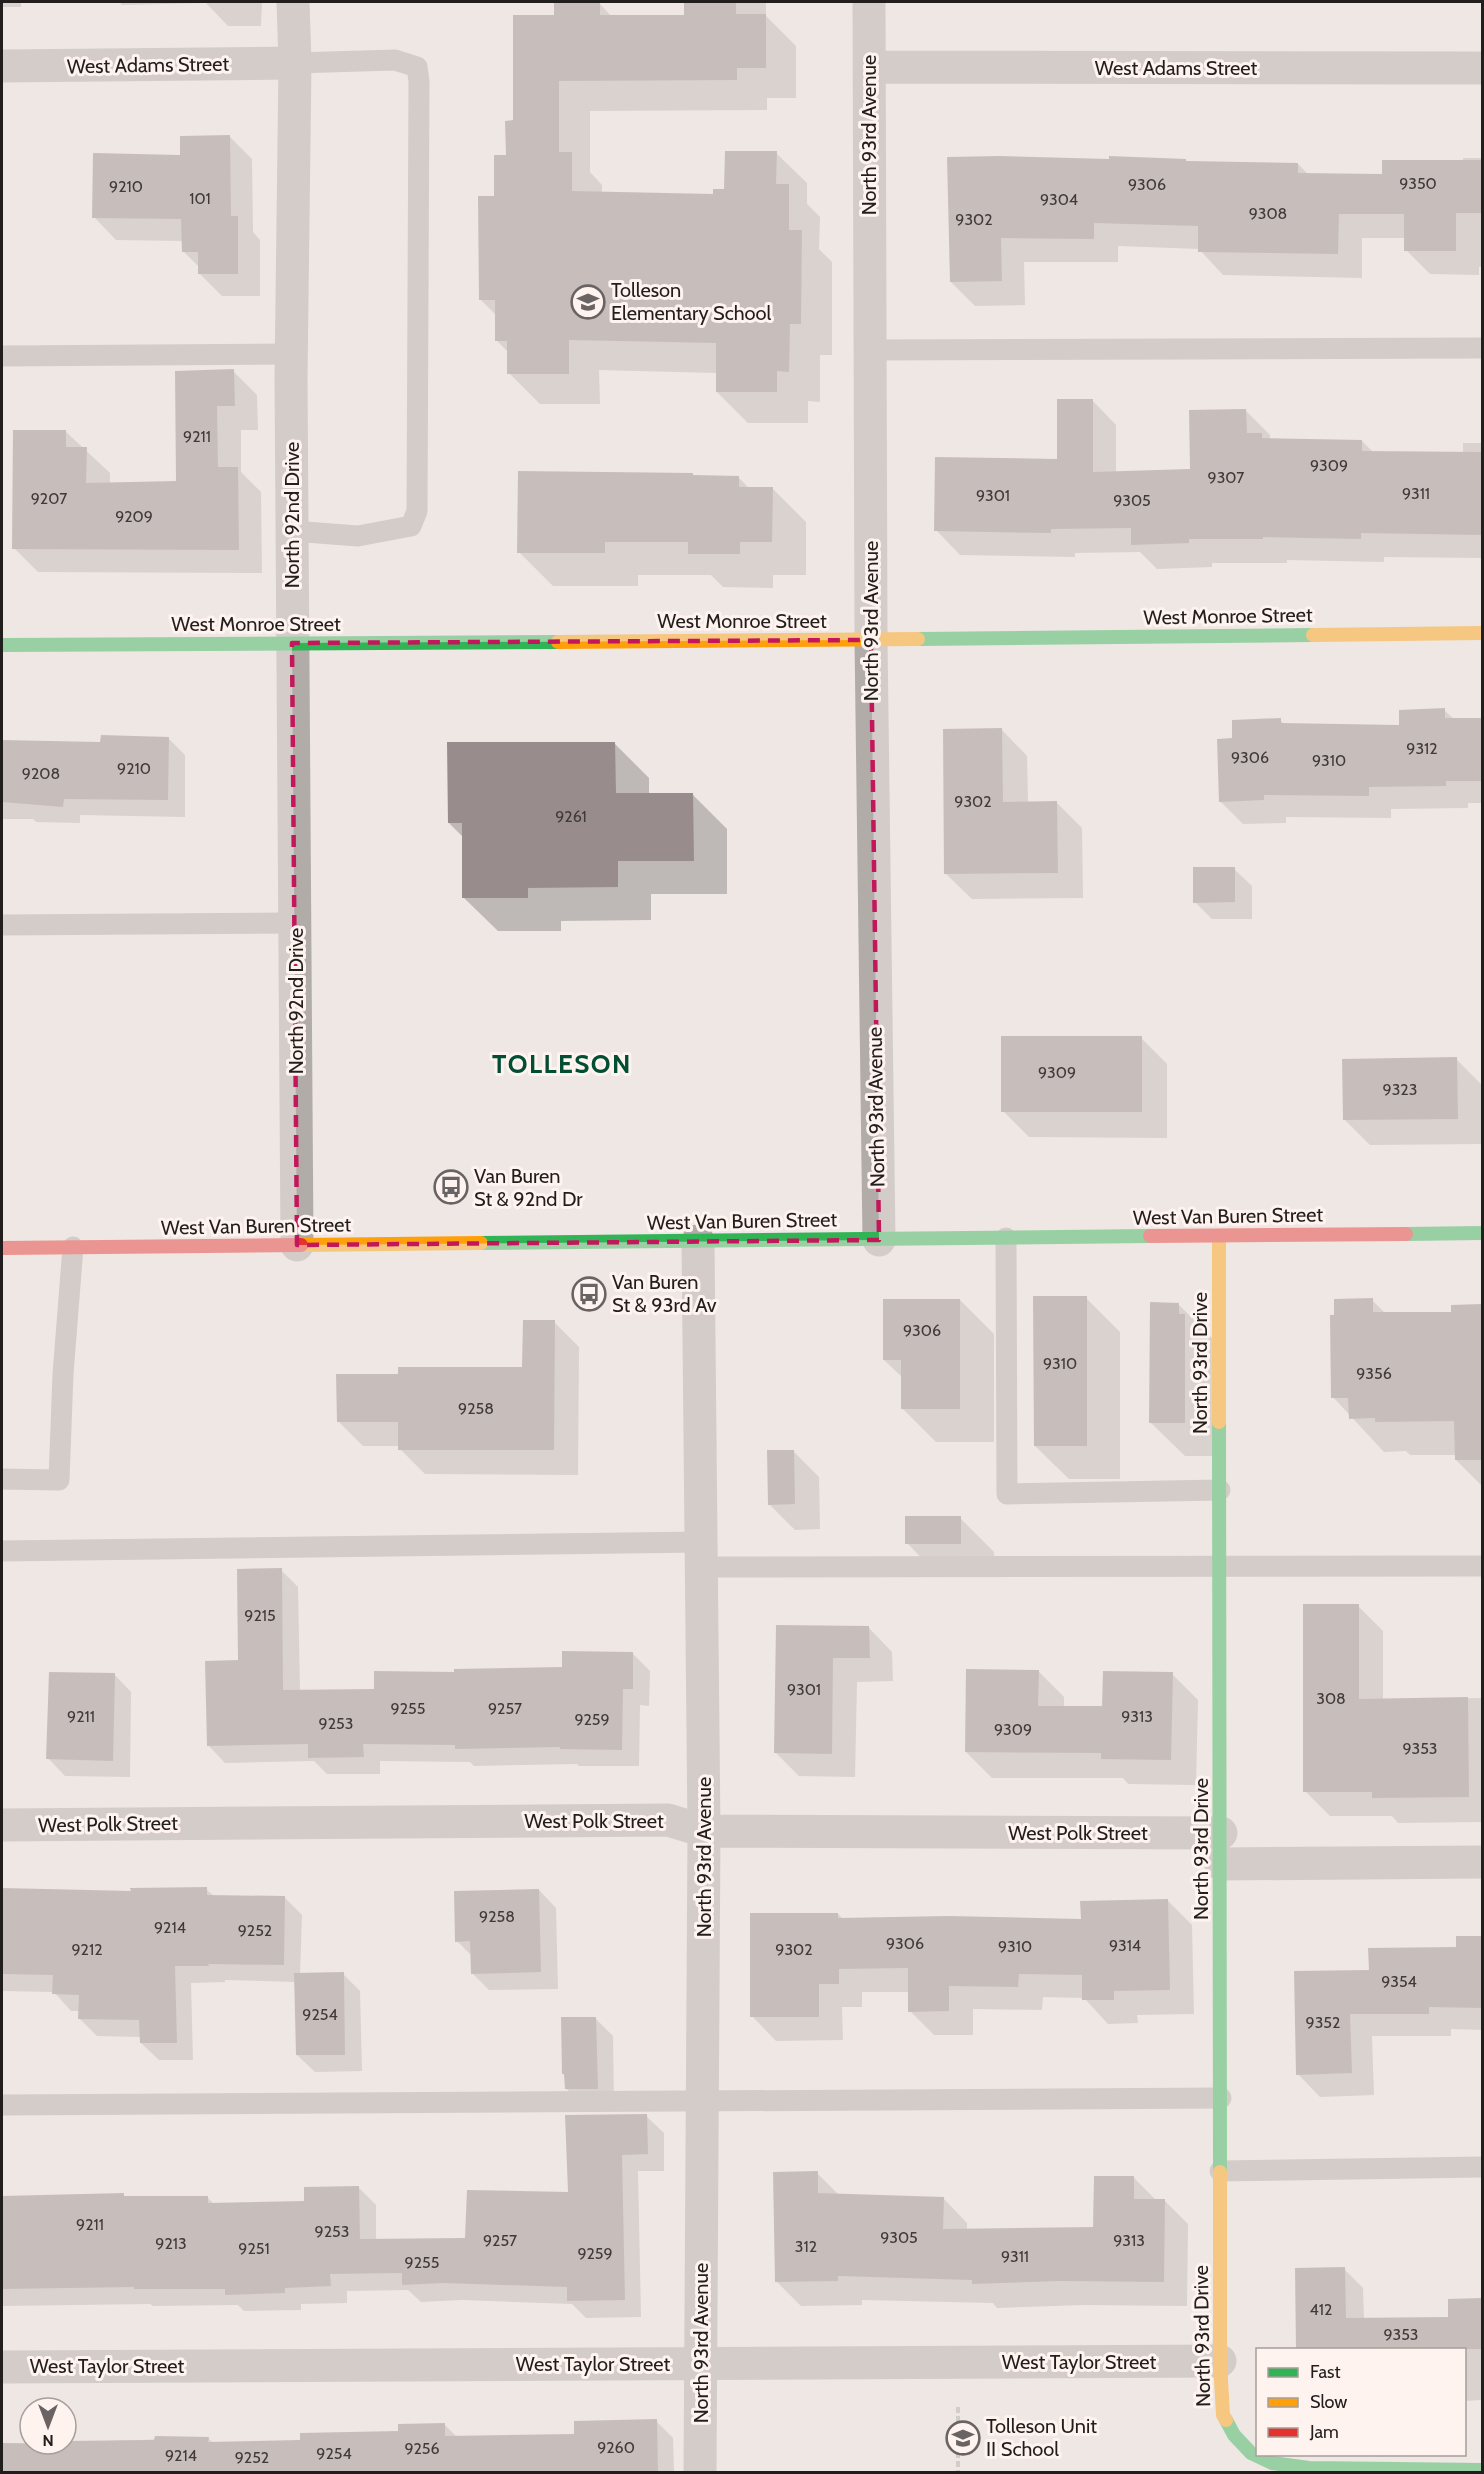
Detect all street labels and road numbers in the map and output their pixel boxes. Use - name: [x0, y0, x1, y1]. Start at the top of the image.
- street label: West Adams Street: [67, 52, 230, 78]
- street label: North 93rd Avenue: [857, 55, 881, 215]
- street label: West Adams Street: [1095, 56, 1257, 80]
- street label: North 92nd Drive: [280, 442, 304, 588]
- street label: North 93rd Avenue: [859, 541, 883, 701]
- street label: West Monroe Street: [1143, 603, 1313, 629]
- street label: West Monroe Street: [657, 609, 827, 633]
- street label: West Monroe Street: [171, 612, 341, 636]
- street label: North 92nd Drive: [284, 928, 308, 1074]
- street label: North 93rd Avenue: [863, 1027, 889, 1187]
- street label: West Van Buren Street: [1133, 1202, 1324, 1230]
- street label: West Van Buren Street: [647, 1207, 838, 1235]
- street label: West Van Buren Street: [161, 1212, 352, 1240]
- street label: North 93rd Drive: [1188, 1292, 1212, 1434]
- street label: North 93rd Avenue: [692, 1777, 716, 1937]
- street label: North 93rd Drive: [1189, 1778, 1213, 1920]
- street label: West Polk Street: [524, 1809, 664, 1833]
- street label: West Polk Street: [38, 1811, 178, 1837]
- street label: West Polk Street: [1008, 1821, 1148, 1845]
- street label: North 93rd Avenue: [689, 2263, 713, 2423]
- street label: North 93rd Drive: [1189, 2265, 1215, 2407]
- street label: West Taylor Street: [1002, 2350, 1156, 2374]
- street label: West Taylor Street: [516, 2352, 670, 2376]
- street label: West Taylor Street: [30, 2354, 184, 2378]

